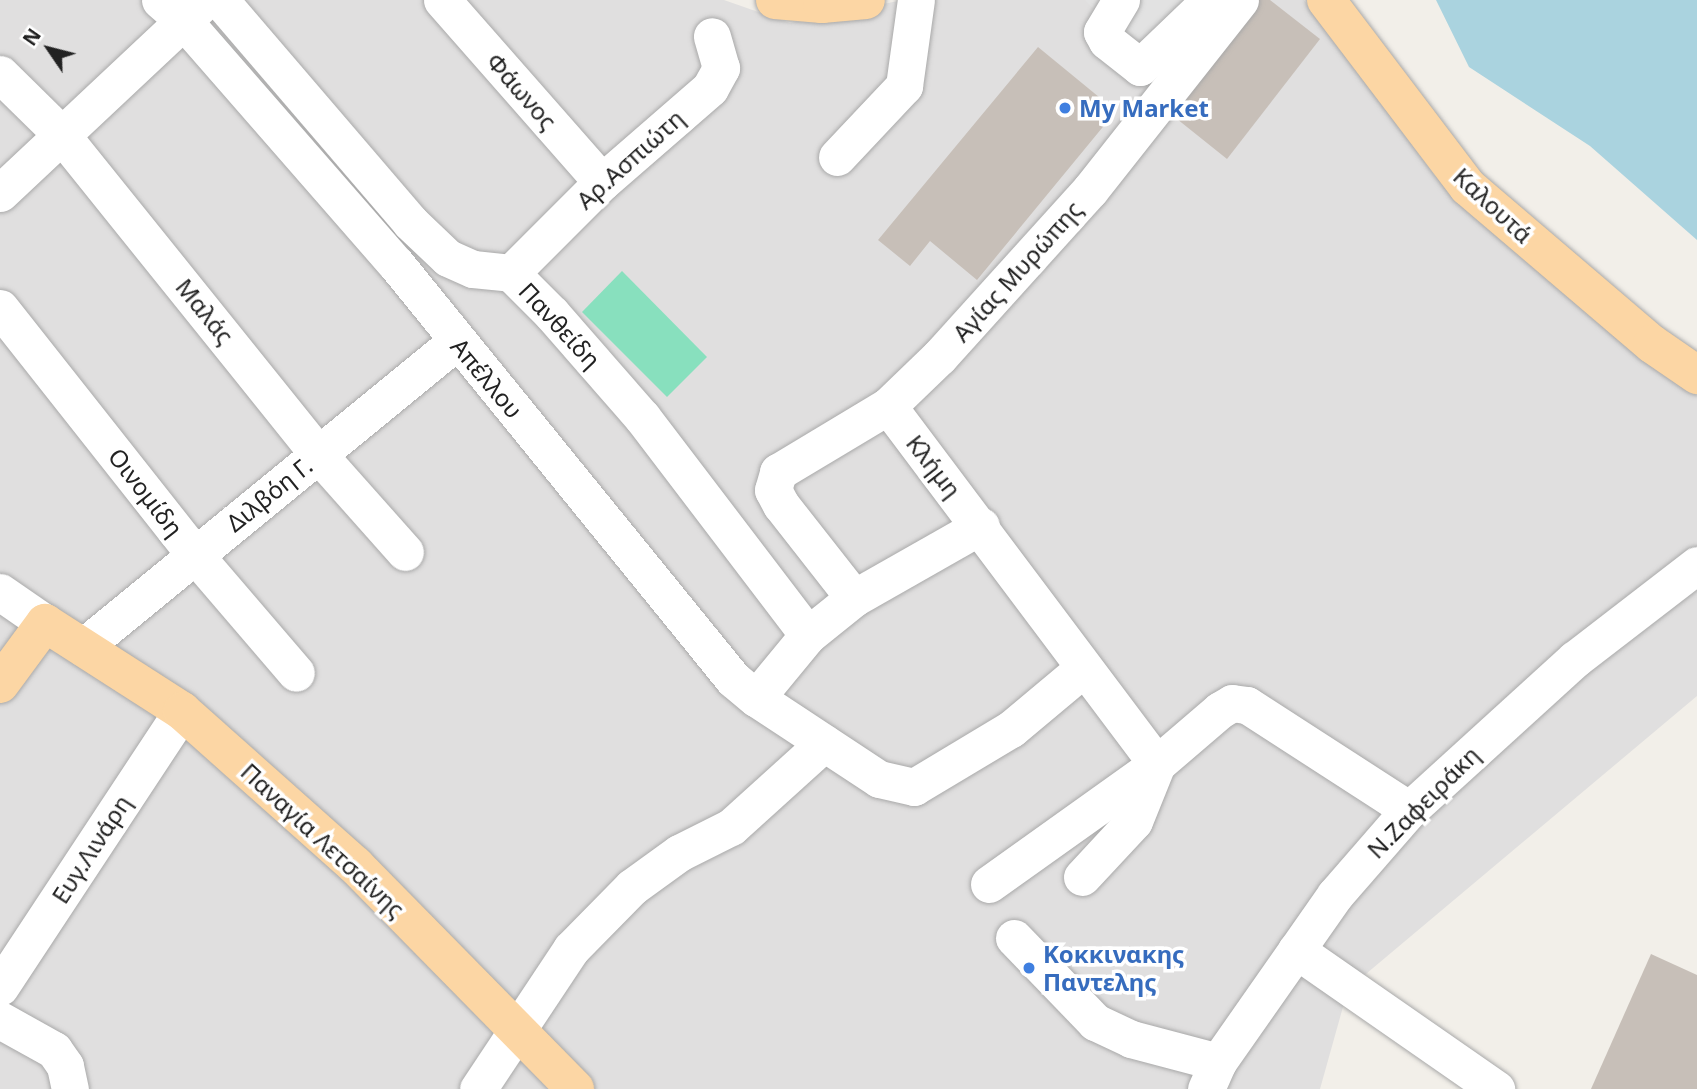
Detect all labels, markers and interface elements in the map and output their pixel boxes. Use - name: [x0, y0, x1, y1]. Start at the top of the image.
- north arrow: [14, 14, 84, 84]
- text: N: [17, 23, 47, 51]
- street label: Φάωνος: [481, 47, 563, 135]
- place label: My Market: [1079, 94, 1209, 122]
- marker: My Market: [1057, 100, 1073, 116]
- street label: Αρ.Ασπιώτη: [570, 103, 690, 215]
- street label: Καλουτά: [1448, 161, 1538, 249]
- street label: Αγίας Μυρώπης: [946, 195, 1088, 347]
- street label: Μαλάς: [170, 273, 240, 349]
- street label: Πανθείδη: [513, 276, 607, 374]
- street label: Απέλλου: [445, 332, 529, 424]
- street label: Κλήμη: [901, 429, 967, 503]
- street label: Οινομίδη: [103, 442, 189, 542]
- street label: Διλβόη Γ.: [220, 451, 318, 537]
- street label: Ν.Ζαφειράκη: [1361, 740, 1485, 864]
- street label: Παναγία Λετσαίνης: [235, 757, 411, 923]
- street label: Ευγ.Λινάρη: [45, 789, 137, 909]
- place label: Κοκκινακης Παντελης: [1043, 940, 1184, 996]
- marker: Κοκκινακης Παντελης: [1021, 960, 1037, 976]

